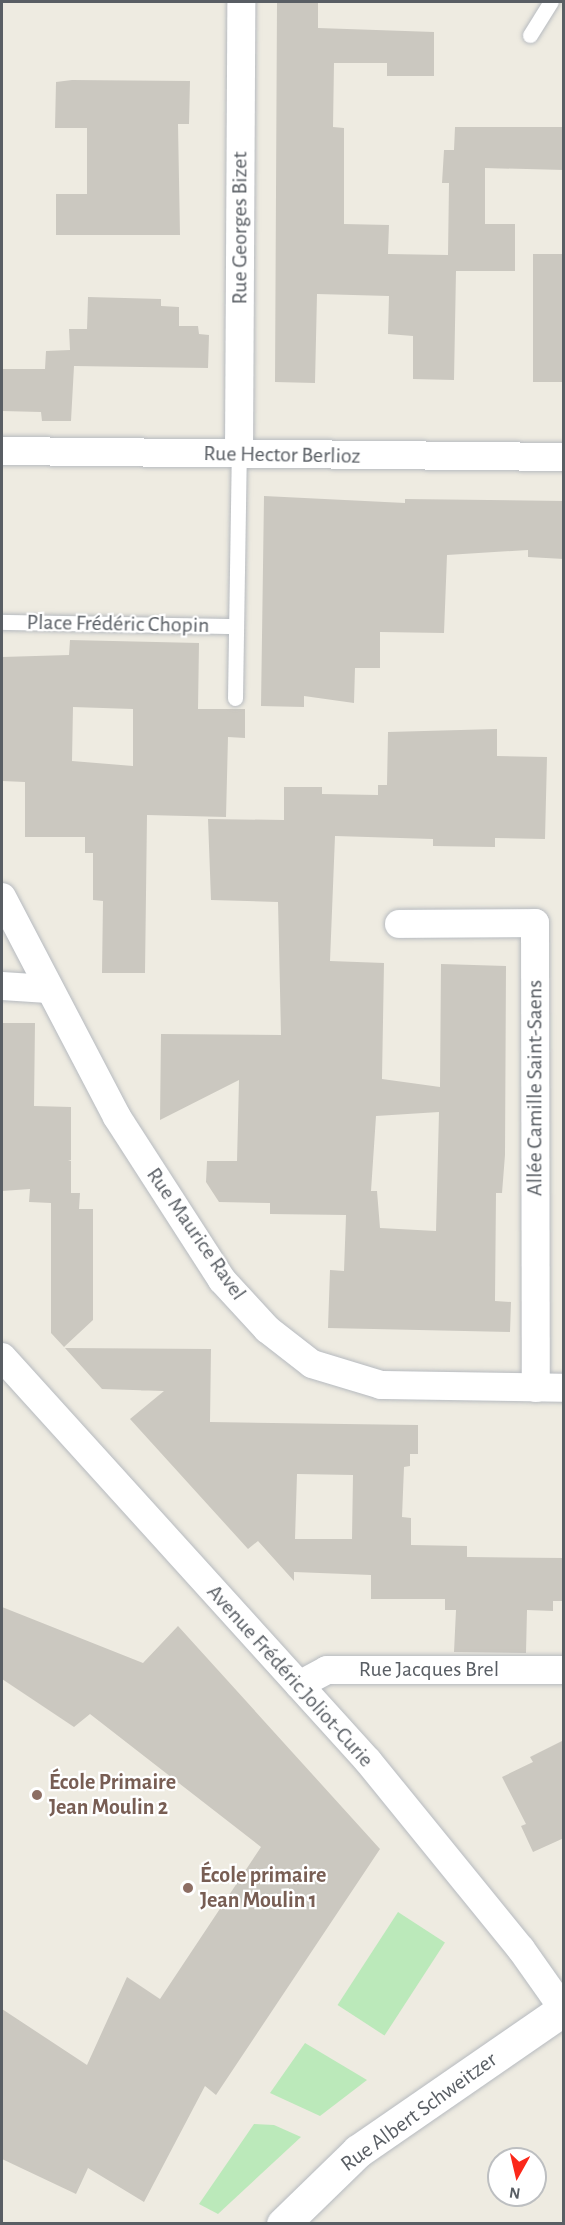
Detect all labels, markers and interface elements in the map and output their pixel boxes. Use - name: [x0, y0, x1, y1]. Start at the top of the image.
- street label: Rue Georges Bizet: [227, 151, 253, 305]
- street label: Rue Hector Berlioz: [203, 440, 361, 470]
- street label: Place Frédéric Chopin: [26, 609, 210, 639]
- street label: Allée Camille Saint-Saens: [522, 980, 548, 1196]
- street label: Rue Maurice Ravel: [140, 1163, 252, 1305]
- street label: Avenue Frédéric Joliot-Curie: [201, 1579, 379, 1773]
- street label: Rue Jacques Brel: [359, 1657, 499, 1683]
- place label: École Primaire Jean Moulin 2: [49, 1769, 176, 1820]
- marker: École Primaire Jean Moulin 2: [30, 1788, 44, 1802]
- place label: École primaire Jean Moulin 1: [200, 1862, 326, 1914]
- marker: École primaire Jean Moulin 1: [181, 1881, 195, 1895]
- street label: Rue Albert Schweitzer: [336, 2046, 502, 2178]
- north arrow: [487, 2147, 547, 2207]
- text: N: [508, 2184, 521, 2202]

